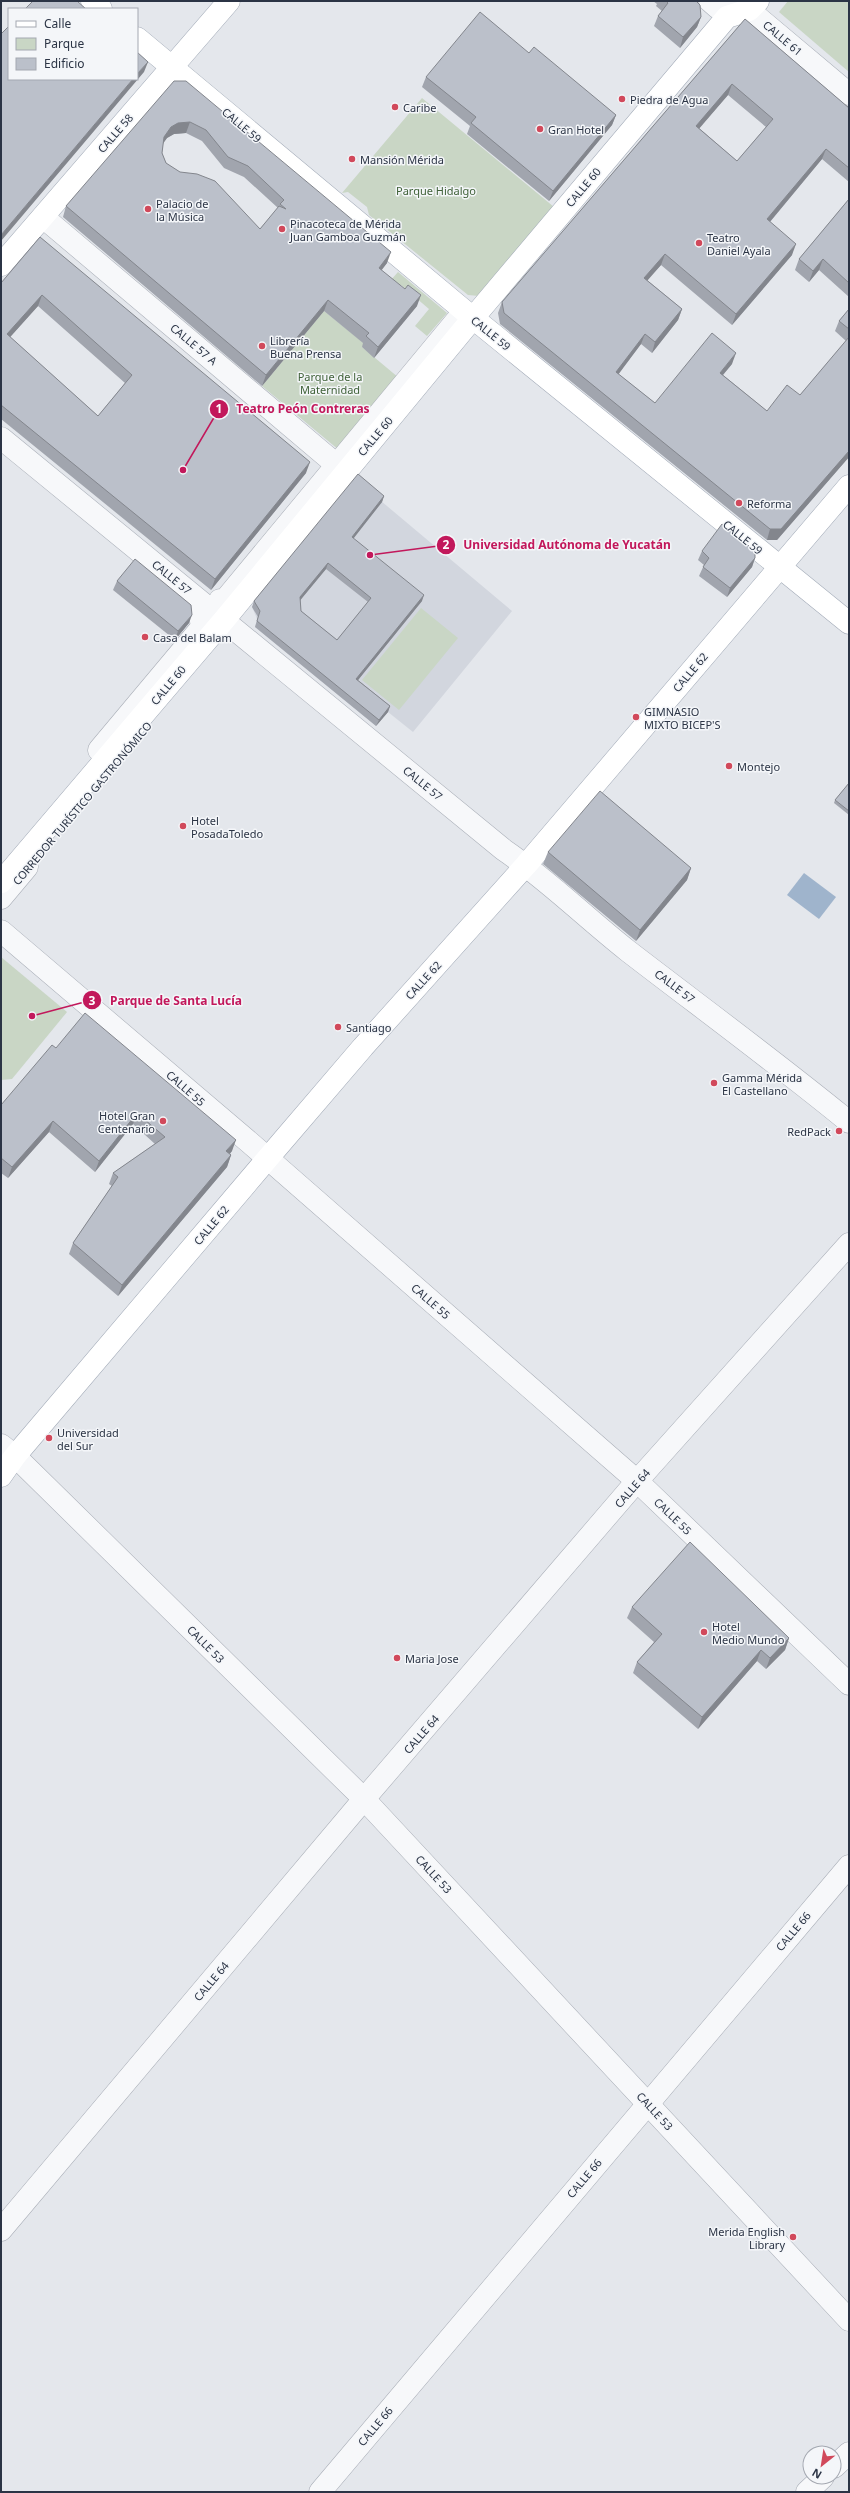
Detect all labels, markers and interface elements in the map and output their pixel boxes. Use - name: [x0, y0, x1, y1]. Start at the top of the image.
- legend: [8, 8, 138, 80]
- text: Calle: [44, 15, 72, 32]
- street label: CALLE 61: [760, 17, 806, 59]
- text: Parque: [44, 35, 85, 52]
- text: Edificio: [44, 55, 85, 72]
- place label: Piedra de Agua: [630, 92, 708, 107]
- marker: Piedra de Agua: [617, 94, 627, 104]
- place label: Caribe: [403, 100, 436, 115]
- marker: Caribe: [390, 102, 400, 112]
- street label: CALLE 59: [219, 104, 265, 146]
- street label: CALLE 58: [94, 110, 136, 156]
- place label: Gran Hotel: [548, 122, 604, 137]
- marker: Gran Hotel: [535, 124, 545, 134]
- place label: Mansión Mérida: [360, 152, 444, 167]
- marker: Mansión Mérida: [347, 154, 357, 164]
- street label: CALLE 60: [562, 164, 604, 210]
- park label: Parque Hidalgo: [396, 183, 476, 198]
- place label: Palacio de la Música: [156, 196, 208, 224]
- marker: Palacio de la Música: [143, 204, 153, 214]
- place label: Pinacoteca de Mérida Juan Gamboa Guzmán: [289, 216, 406, 244]
- marker: Pinacoteca de Mérida Juan Gamboa Guzmán: [277, 224, 287, 234]
- place label: Teatro Daniel Ayala: [707, 230, 771, 258]
- marker: Teatro Daniel Ayala: [694, 238, 704, 248]
- street label: CALLE 59: [468, 312, 514, 354]
- street label: CALLE 57 A: [167, 320, 221, 369]
- place label: Librería Buena Prensa: [270, 333, 341, 361]
- marker: Librería Buena Prensa: [257, 341, 267, 351]
- park label: Parque de la Maternidad: [298, 369, 362, 397]
- callout: Teatro Peón Contreras: [209, 397, 378, 421]
- text: 1: [216, 400, 222, 417]
- text: Teatro Peón Contreras: [236, 400, 370, 417]
- street label: CALLE 60: [354, 413, 396, 459]
- place label: Reforma: [747, 496, 791, 511]
- marker: Reforma: [734, 498, 744, 508]
- street label: CALLE 59: [720, 516, 766, 558]
- callout: Universidad Autónoma de Yucatán: [436, 533, 679, 557]
- text: 2: [443, 536, 450, 553]
- text: Universidad Autónoma de Yucatán: [463, 536, 671, 553]
- street label: CALLE 57: [149, 556, 195, 598]
- place label: Casa del Balam: [153, 630, 232, 645]
- marker: Casa del Balam: [140, 632, 150, 642]
- street label: CALLE 62: [669, 649, 711, 695]
- street label: CALLE 60: [147, 662, 189, 708]
- place label: GIMNASIO MIXTO BICEP'S: [644, 704, 721, 732]
- marker: GIMNASIO MIXTO BICEP'S: [631, 712, 641, 722]
- street label: CORREDOR TURÍSTICO GASTRONÓMICO: [9, 718, 155, 888]
- place label: Montejo: [737, 759, 780, 774]
- marker: Montejo: [724, 761, 734, 771]
- street label: CALLE 57: [400, 762, 446, 804]
- place label: Hotel PosadaToledo: [191, 813, 263, 841]
- marker: Hotel PosadaToledo: [178, 821, 188, 831]
- street label: CALLE 62: [402, 957, 444, 1003]
- street label: CALLE 57: [652, 966, 698, 1006]
- callout: Parque de Santa Lucía: [82, 988, 250, 1012]
- text: 3: [89, 992, 96, 1009]
- text: Parque de Santa Lucía: [110, 992, 242, 1009]
- place label: Santiago: [346, 1020, 392, 1035]
- marker: Santiago: [333, 1022, 343, 1032]
- street label: CALLE 55: [163, 1067, 209, 1109]
- place label: Gamma Mérida El Castellano: [722, 1070, 802, 1098]
- marker: Gamma Mérida El Castellano: [709, 1078, 719, 1088]
- place label: Hotel Gran Centenario: [98, 1108, 155, 1136]
- marker: Hotel Gran Centenario: [158, 1116, 168, 1126]
- place label: RedPack: [787, 1124, 831, 1139]
- marker: RedPack: [834, 1126, 844, 1136]
- street label: CALLE 62: [190, 1202, 232, 1248]
- street label: CALLE 55: [408, 1280, 454, 1322]
- place label: Universidad del Sur: [57, 1425, 119, 1453]
- marker: Universidad del Sur: [44, 1433, 54, 1443]
- street label: CALLE 64: [611, 1465, 654, 1511]
- street label: CALLE 55: [651, 1494, 695, 1538]
- place label: Hotel Medio Mundo: [712, 1619, 785, 1647]
- street label: CALLE 53: [184, 1622, 228, 1666]
- marker: Hotel Medio Mundo: [699, 1627, 709, 1637]
- place label: Maria Jose: [405, 1651, 459, 1666]
- marker: Maria Jose: [392, 1653, 402, 1663]
- street label: CALLE 64: [400, 1711, 443, 1757]
- street label: CALLE 53: [412, 1852, 456, 1896]
- street label: CALLE 66: [772, 1908, 814, 1954]
- street label: CALLE 64: [190, 1958, 232, 2004]
- street label: CALLE 53: [633, 2089, 677, 2133]
- street label: CALLE 66: [563, 2155, 605, 2201]
- place label: Merida English Library: [708, 2224, 785, 2252]
- marker: Merida English Library: [788, 2232, 798, 2242]
- street label: CALLE 66: [354, 2403, 396, 2449]
- north arrow: [802, 2445, 842, 2485]
- text: N: [809, 2465, 824, 2483]

